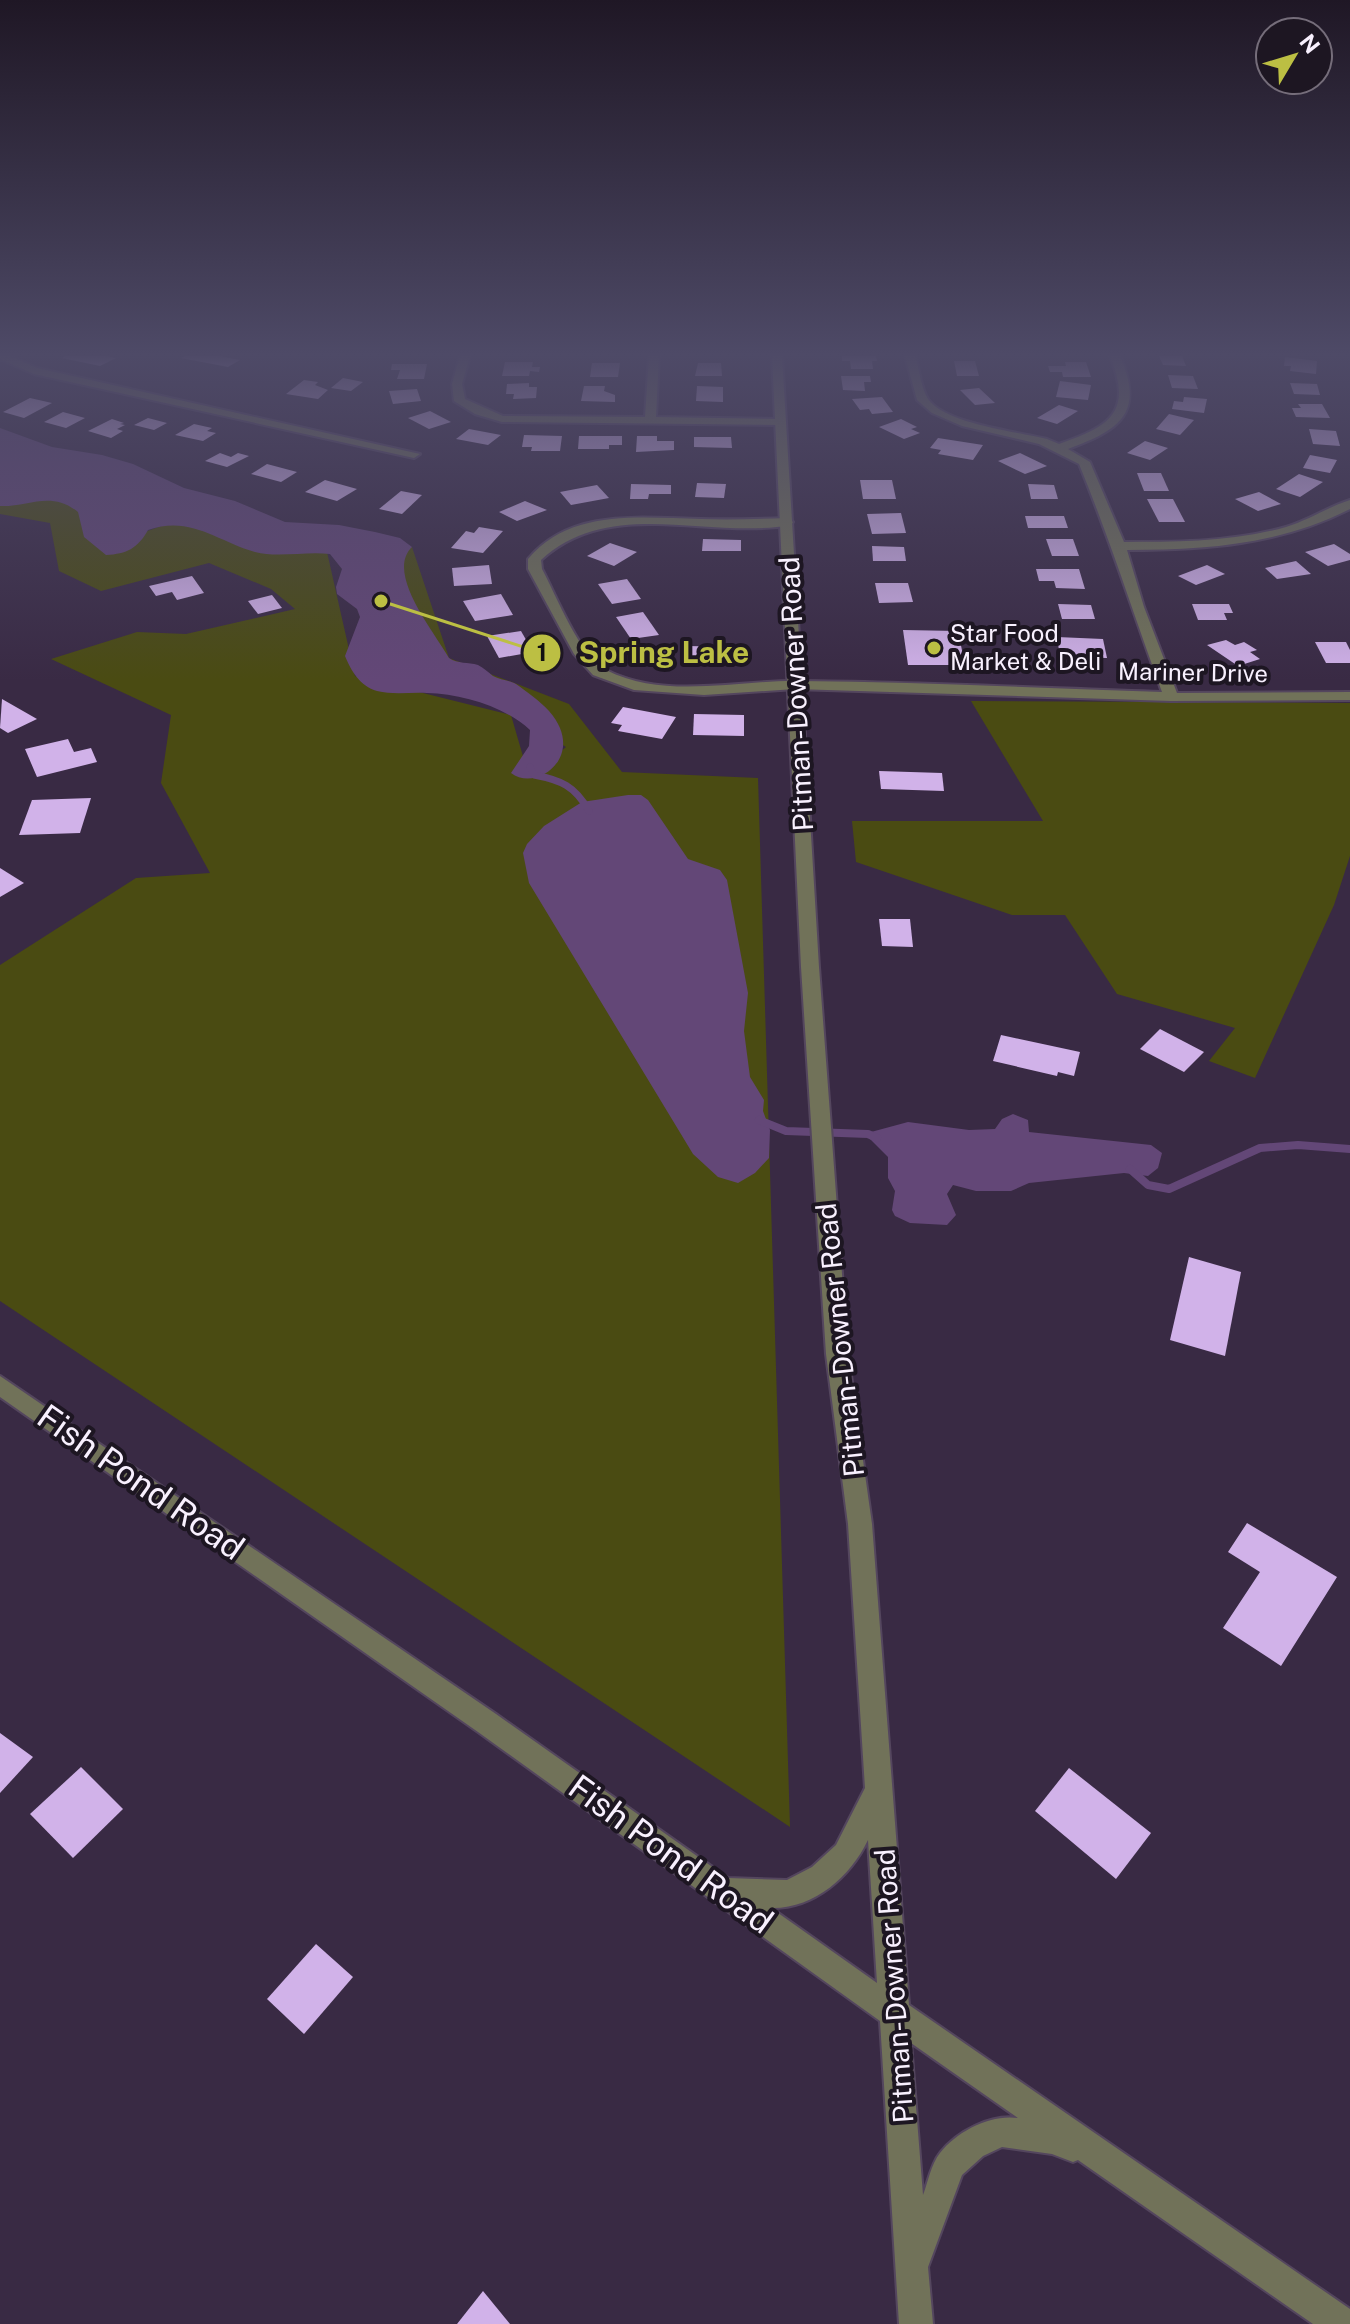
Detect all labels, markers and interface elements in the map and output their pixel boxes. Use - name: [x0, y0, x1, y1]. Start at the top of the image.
- north arrow: [1254, 16, 1334, 96]
- text: N: [1294, 29, 1325, 58]
- street label: Pitman-Downer Road: [772, 556, 819, 832]
- place label: Star Food Market & Deli: [950, 619, 1101, 675]
- callout: Spring Lake: [522, 626, 765, 680]
- text: Spring Lake: [579, 634, 749, 670]
- text: 1: [537, 638, 547, 666]
- marker: Star Food Market & Deli: [925, 639, 943, 657]
- street label: Mariner Drive: [1118, 657, 1268, 687]
- street label: Pitman-Downer Road: [809, 1202, 870, 1479]
- street label: Fish Pond Road: [30, 1396, 252, 1568]
- street label: Fish Pond Road: [561, 1766, 781, 1942]
- street label: Pitman-Downer Road: [867, 1848, 920, 2124]

